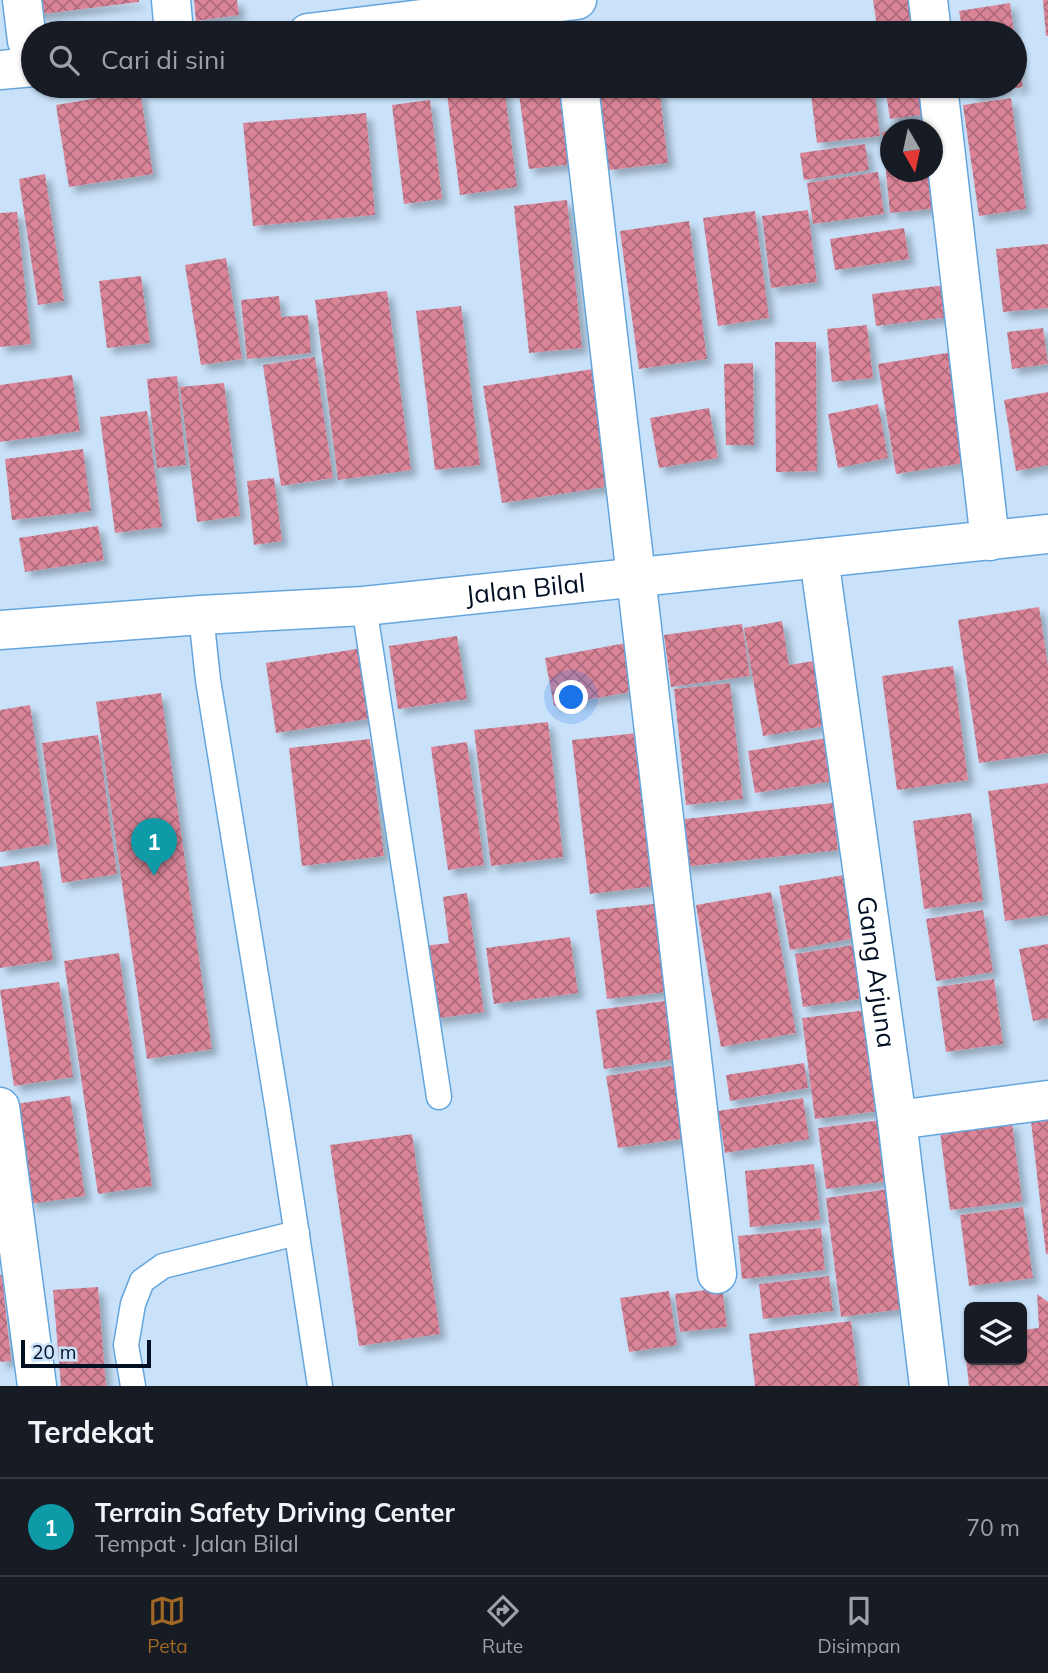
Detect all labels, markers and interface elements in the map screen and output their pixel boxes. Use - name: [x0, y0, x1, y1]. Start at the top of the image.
- search box: [21, 21, 1027, 98]
- icon: search: [45, 41, 83, 79]
- text: Cari di sini: [101, 43, 225, 76]
- north arrow: [880, 119, 943, 182]
- street label: Jalan Bilal: [464, 566, 587, 611]
- your location: [554, 680, 588, 714]
- pin: 1: [131, 818, 177, 876]
- street label: Gang Arjuna: [850, 894, 904, 1050]
- map controls: [964, 1302, 1027, 1365]
- button: layers: [964, 1302, 1027, 1365]
- scale bar: [21, 1337, 150, 1369]
- text: 20 m: [32, 1340, 76, 1364]
- text: Terdekat: [28, 1413, 154, 1451]
- text: Terrain Safety Driving Center: [95, 1496, 455, 1529]
- text: 1: [44, 1513, 58, 1542]
- text: 70 m: [966, 1513, 1020, 1542]
- text: Tempat · Jalan Bilal: [95, 1529, 299, 1558]
- tab: Peta: [147, 1592, 188, 1658]
- tab: Rute: [482, 1592, 523, 1658]
- tab: Disimpan: [817, 1592, 901, 1658]

